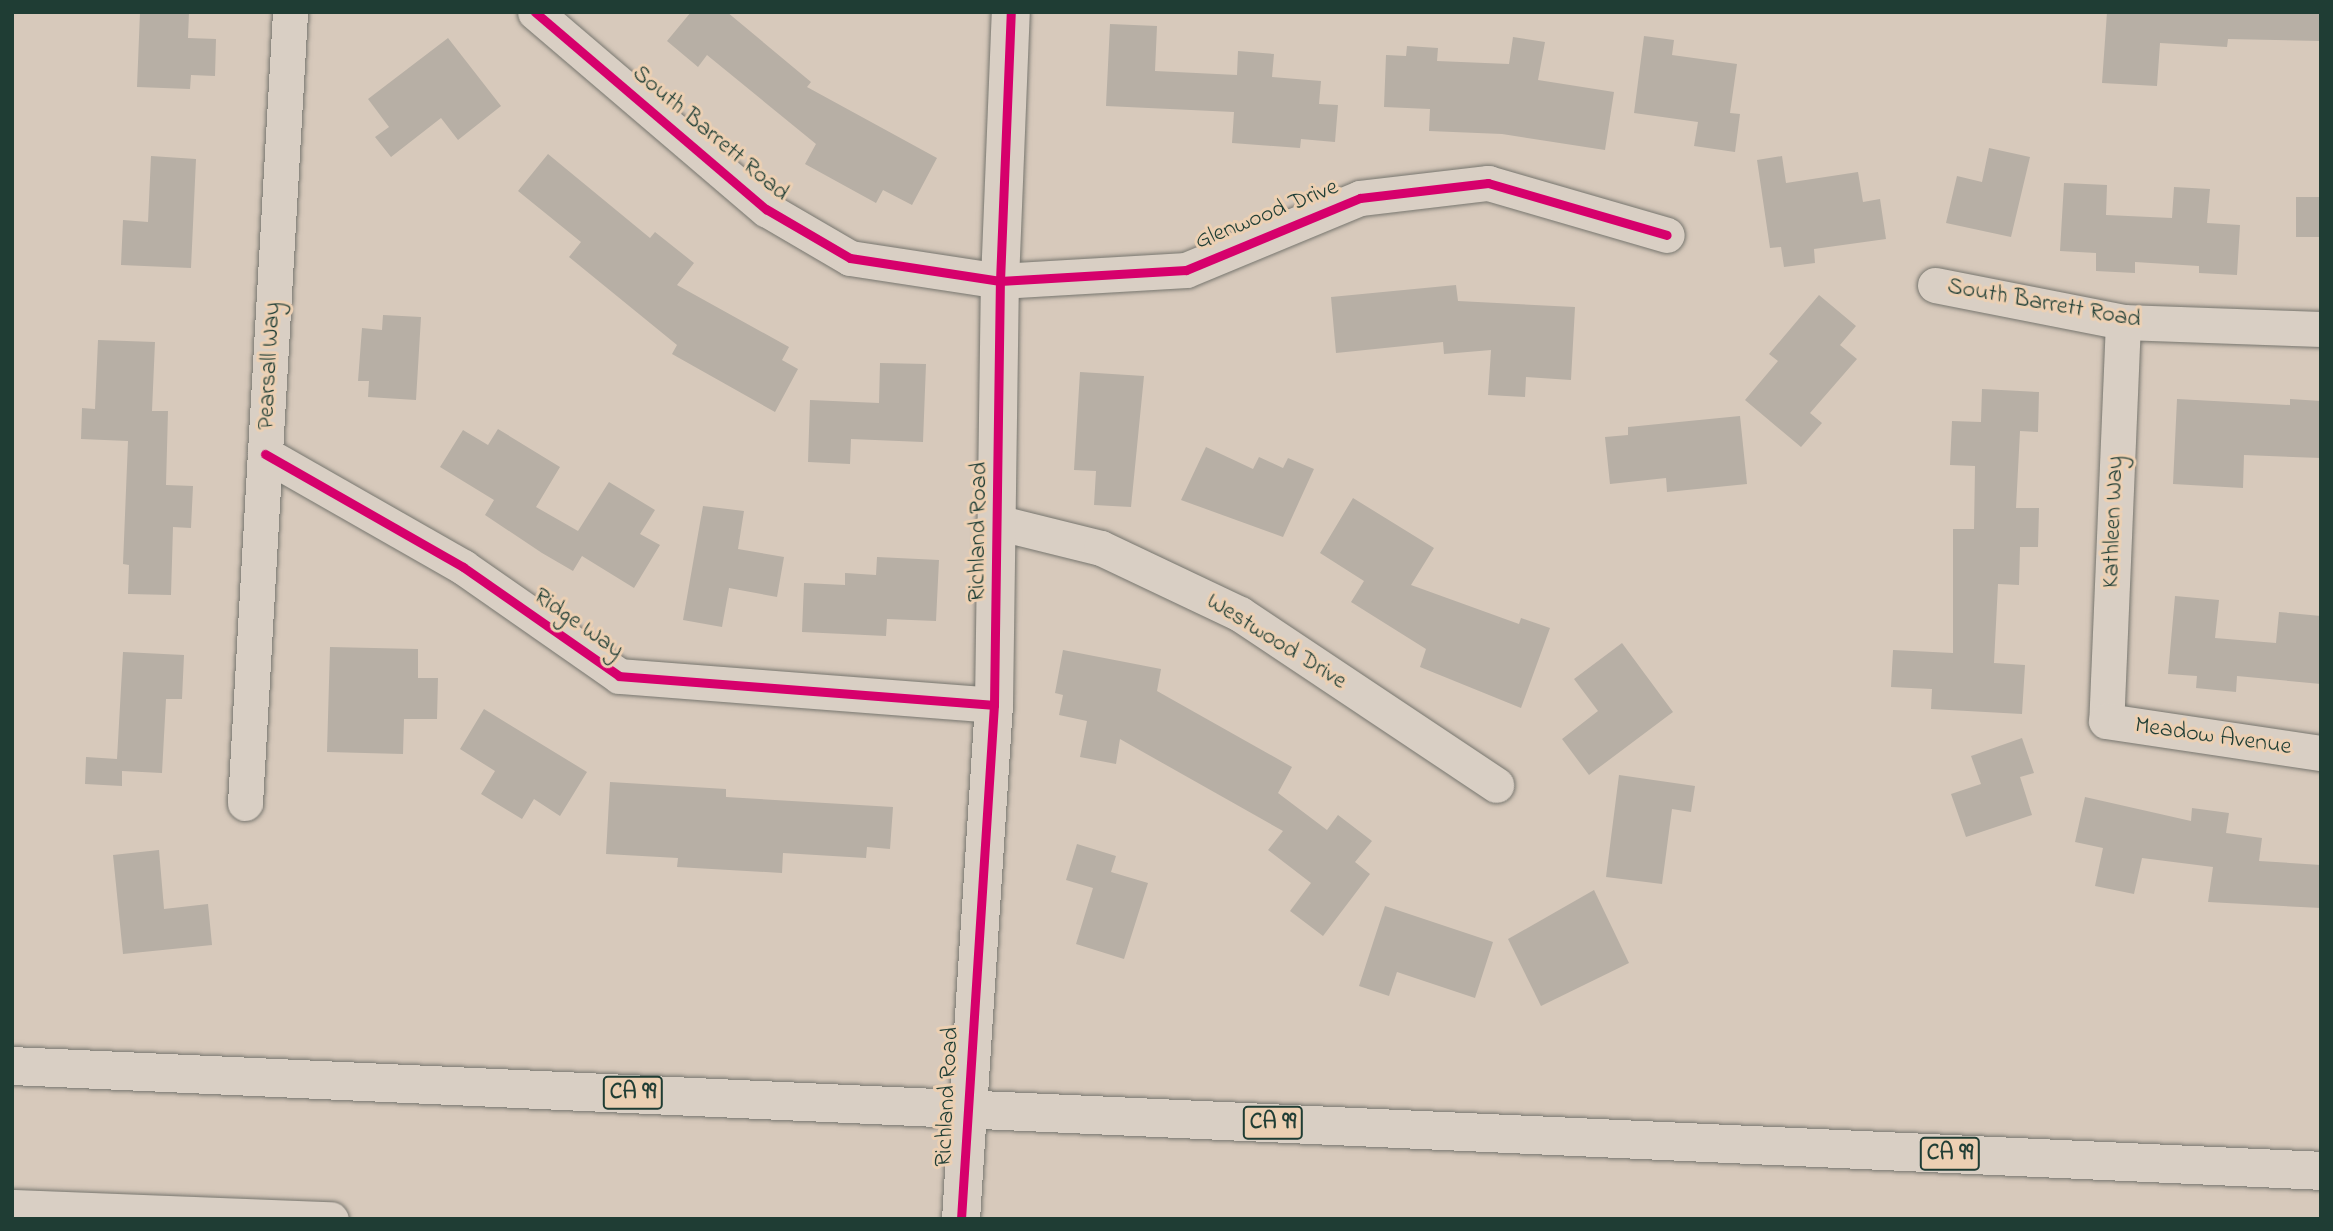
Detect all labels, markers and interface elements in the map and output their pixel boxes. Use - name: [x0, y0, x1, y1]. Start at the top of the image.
- street label: South Barrett Road: [626, 60, 794, 208]
- street label: Glenwood Drive: [1191, 173, 1343, 257]
- street label: South Barrett Road: [1945, 273, 2143, 335]
- street label: Pearsall Way: [252, 301, 288, 431]
- street label: Kathleen Way: [2097, 455, 2131, 589]
- street label: Richland Road: [963, 462, 995, 602]
- street label: Ridge Way: [527, 583, 629, 665]
- street label: Westwood Drive: [1201, 587, 1351, 697]
- street label: Meadow Avenue: [2133, 712, 2293, 762]
- street label: Richland Road: [930, 1026, 966, 1168]
- road number: CA 99: [602, 1074, 664, 1112]
- road number: CA 99: [1242, 1104, 1304, 1142]
- road number: CA 99: [1918, 1134, 1982, 1174]

